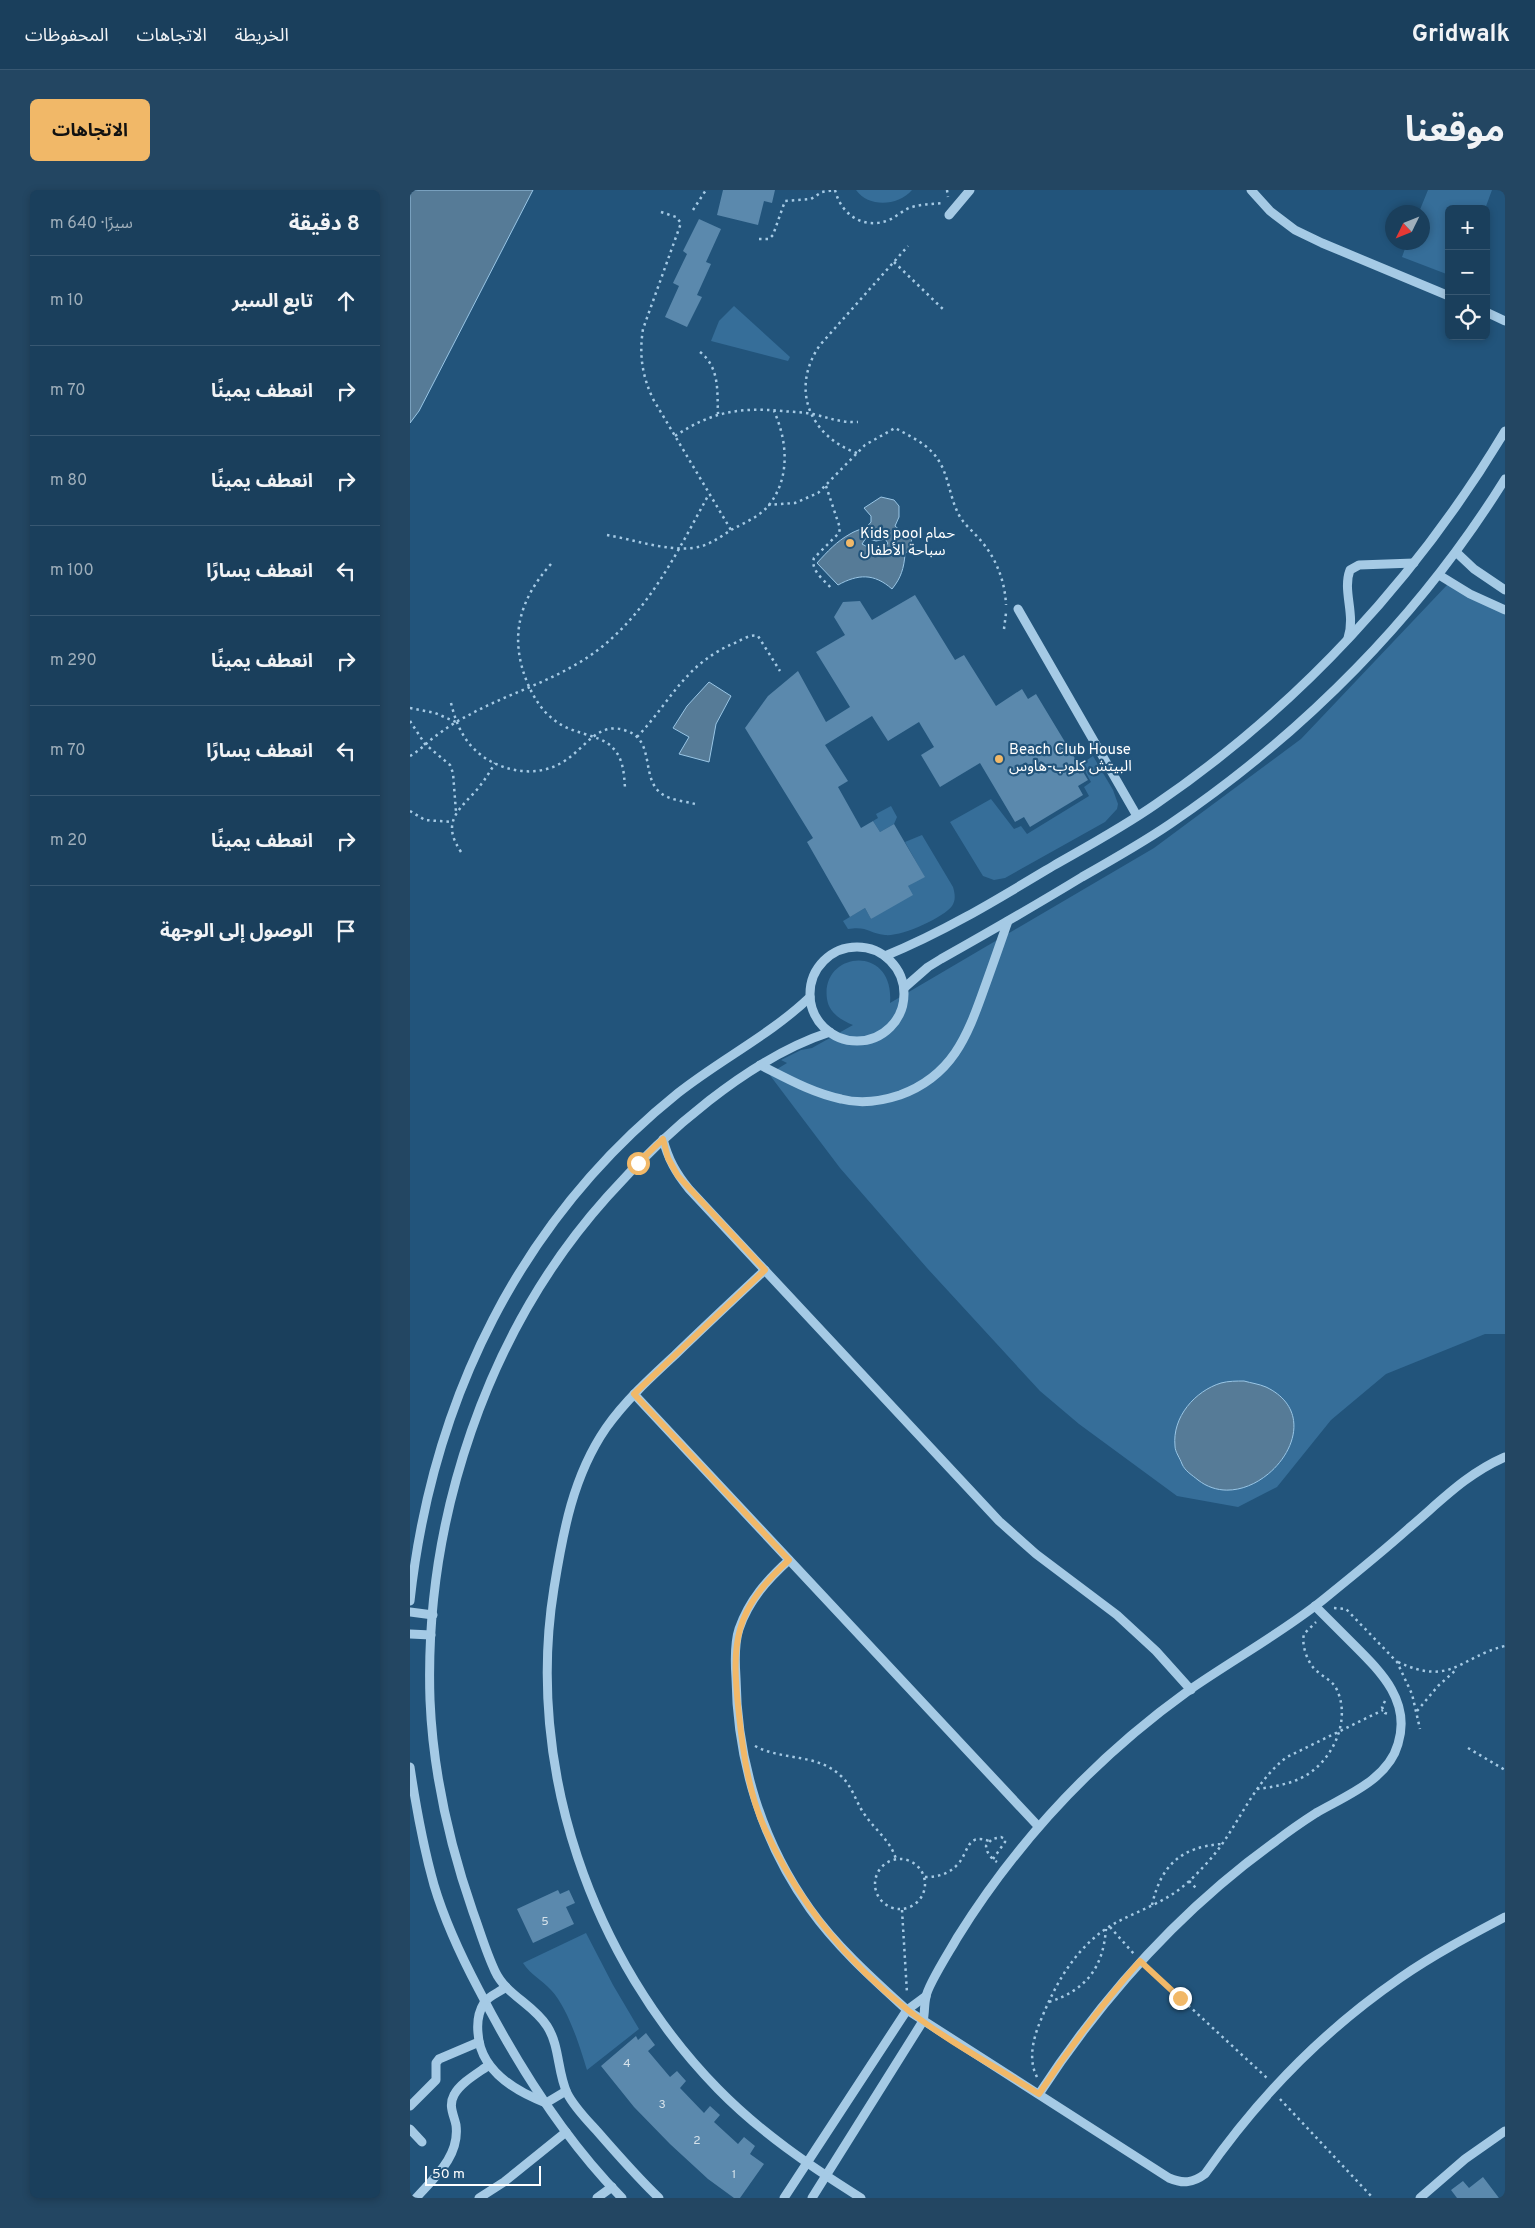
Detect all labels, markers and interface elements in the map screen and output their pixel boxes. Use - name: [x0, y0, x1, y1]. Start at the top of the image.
- text: Gridwalk: [1412, 20, 1510, 50]
- text: المحفوظات: [25, 25, 109, 48]
- text: الاتجاهات: [137, 25, 207, 48]
- text: الخريطة: [235, 25, 289, 48]
- button: الاتجاهات: [30, 99, 150, 161]
- text: موقعنا: [1405, 110, 1505, 154]
- north arrow: [1385, 205, 1430, 250]
- map controls: [1445, 205, 1490, 340]
- button: +: [1445, 205, 1490, 250]
- text: 8 دقيقة: [289, 211, 360, 238]
- text: سيرًا · 640 m: [50, 214, 133, 234]
- button: −: [1445, 250, 1490, 295]
- icon: ahead: [332, 287, 360, 315]
- text: تابع السير: [232, 290, 313, 314]
- text: 10 m: [50, 291, 84, 311]
- button: locate: [1445, 295, 1490, 340]
- icon: right: [332, 377, 360, 405]
- text: انعطف يمينًا: [211, 380, 313, 404]
- text: 70 m: [50, 381, 85, 401]
- icon: right: [332, 467, 360, 495]
- text: انعطف يمينًا: [211, 470, 313, 494]
- text: 80 m: [50, 471, 87, 491]
- place label: Kids pool حمام سباحة الأطفال: [860, 525, 955, 561]
- marker: Kids pool حمام سباحة الأطفال: [844, 537, 856, 549]
- icon: left: [332, 557, 360, 585]
- text: انعطف يسارًا: [206, 560, 313, 584]
- text: 100 m: [50, 561, 94, 581]
- icon: right: [332, 647, 360, 675]
- text: انعطف يمينًا: [211, 650, 313, 674]
- text: 290 m: [50, 651, 97, 671]
- icon: left: [332, 737, 360, 765]
- text: انعطف يسارًا: [206, 740, 313, 764]
- text: 70 m: [50, 741, 85, 761]
- place label: Beach Club House البيتش كلوب-هاوس: [1009, 741, 1132, 777]
- marker: Beach Club House البيتش كلوب-هاوس: [993, 753, 1005, 765]
- icon: right: [332, 827, 360, 855]
- text: انعطف يمينًا: [211, 830, 313, 854]
- text: 20 m: [50, 831, 87, 851]
- icon: arrive: [332, 917, 360, 945]
- text: الوصول إلى الوجهة: [160, 920, 313, 944]
- route start: [627, 1152, 650, 1175]
- house number: 5: [541, 1914, 549, 1930]
- route end: [1169, 1987, 1192, 2010]
- house number: 4: [623, 2056, 631, 2072]
- house number: 3: [658, 2097, 666, 2113]
- house number: 2: [693, 2133, 701, 2149]
- scale bar: [425, 2163, 541, 2186]
- text: 50 m: [432, 2166, 465, 2183]
- house number: 1: [732, 2167, 736, 2183]

